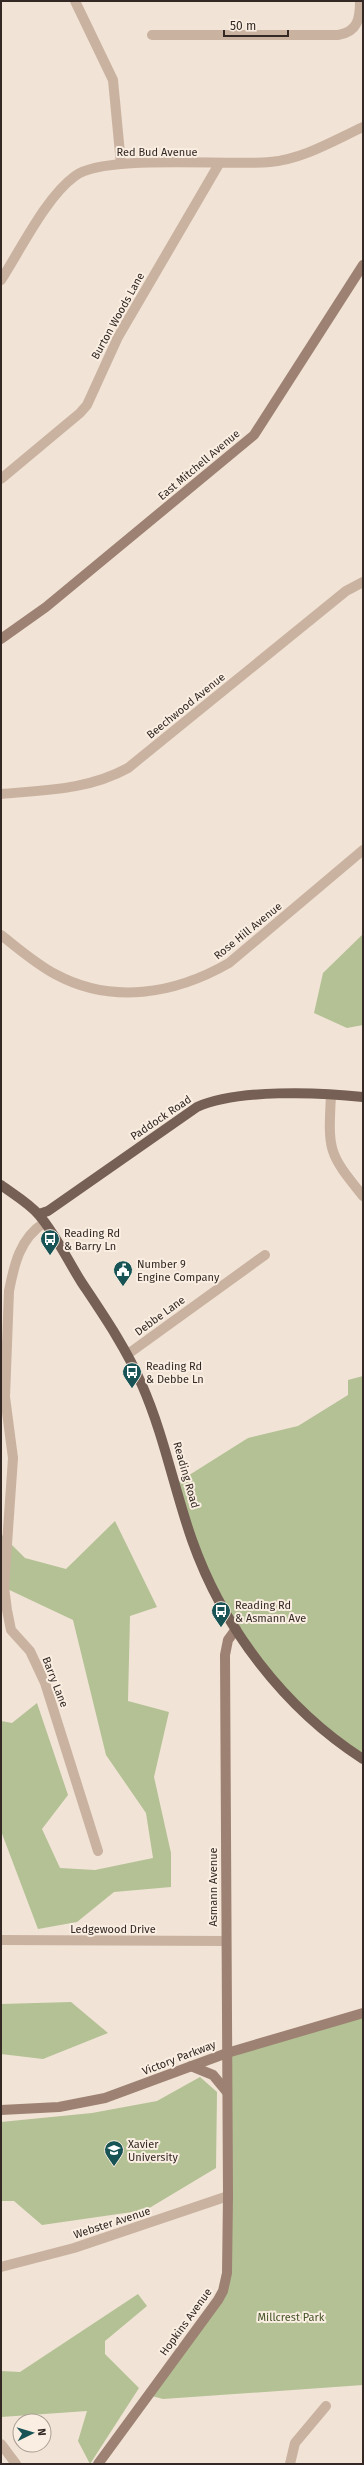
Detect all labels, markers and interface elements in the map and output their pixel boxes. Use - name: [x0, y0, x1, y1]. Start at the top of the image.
- scale bar: [224, 12, 288, 38]
- text: 50 m: [230, 19, 256, 33]
- street label: Red Bud Avenue: [116, 146, 198, 159]
- street label: Burton Woods Lane: [89, 270, 147, 362]
- street label: East Mitchell Avenue: [155, 427, 243, 503]
- street label: Beechwood Avenue: [144, 670, 228, 742]
- street label: Rose Hill Avenue: [211, 900, 285, 962]
- street label: Paddock Road: [128, 1093, 194, 1143]
- place label: Reading Rd & Barry Ln: [64, 1227, 120, 1253]
- bus stop icon: Reading Rd & Barry Ln: [39, 1228, 61, 1256]
- place label: Number 9 Engine Company: [137, 1258, 220, 1284]
- public building icon: Number 9 Engine Company: [112, 1259, 134, 1287]
- street label: Debbe Lane: [132, 1293, 188, 1339]
- place label: Reading Rd & Debbe Ln: [146, 1360, 204, 1386]
- bus stop icon: Reading Rd & Debbe Ln: [121, 1361, 143, 1389]
- street label: Reading Road: [170, 1440, 202, 1510]
- place label: Reading Rd & Asmann Ave: [235, 1599, 306, 1625]
- bus stop icon: Reading Rd & Asmann Ave: [210, 1600, 232, 1628]
- street label: Barry Lane: [39, 1655, 71, 1709]
- street label: Asmann Avenue: [207, 1847, 220, 1927]
- street label: Ledgewood Drive: [70, 1923, 156, 1936]
- street label: Victory Parkway: [140, 2038, 218, 2078]
- place label: Xavier University: [128, 2138, 178, 2164]
- school or university icon: Xavier University: [103, 2139, 125, 2167]
- street label: Webster Avenue: [72, 2204, 152, 2242]
- street label: Hopkins Avenue: [157, 2286, 215, 2358]
- park label: Millcrest Park: [258, 2311, 325, 2324]
- north arrow: [12, 2413, 52, 2453]
- text: N: [35, 2428, 48, 2436]

